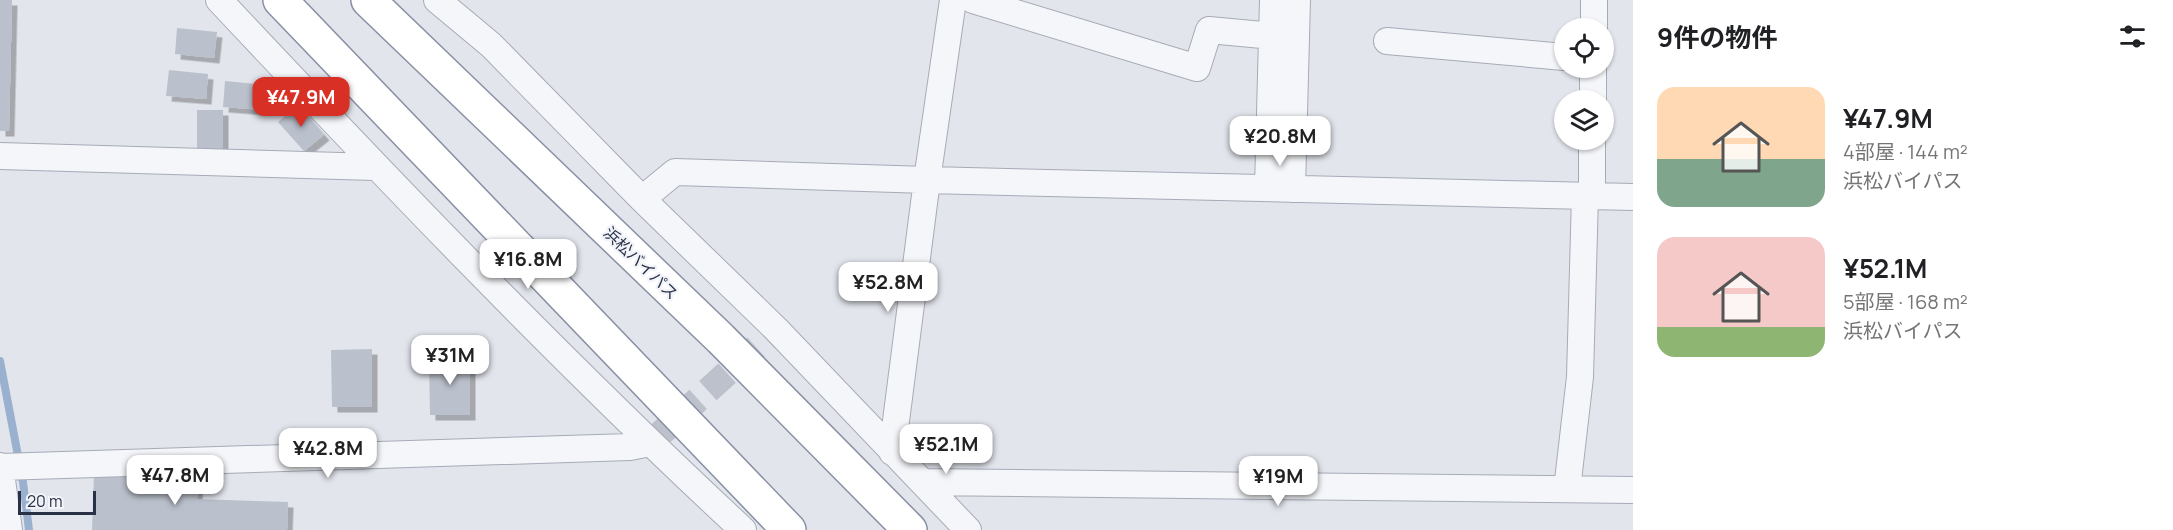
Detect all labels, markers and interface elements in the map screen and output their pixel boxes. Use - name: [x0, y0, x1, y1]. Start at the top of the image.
- map controls: [1554, 18, 1614, 150]
- button: locate: [1554, 18, 1614, 78]
- text: 9件の物件: [1657, 19, 1777, 55]
- icon: filters: [2116, 20, 2149, 53]
- pin: ¥47.9M: [252, 77, 350, 128]
- text: ¥47.9M: [267, 83, 335, 110]
- button: layers: [1554, 90, 1614, 150]
- text: ¥47.9M: [1843, 100, 1933, 136]
- icon: home: [1705, 111, 1777, 183]
- pin: ¥20.8M: [1231, 116, 1329, 167]
- text: ¥20.8M: [1244, 122, 1316, 149]
- text: 4部屋 · 144 m²: [1843, 138, 1968, 165]
- text: 浜松バイパス: [1843, 167, 1963, 194]
- street label: 浜松バイパス: [599, 222, 683, 304]
- pin: ¥16.8M: [479, 239, 577, 290]
- text: ¥16.8M: [494, 245, 562, 272]
- text: ¥52.1M: [1843, 250, 1927, 286]
- icon: home: [1705, 261, 1777, 333]
- pin: ¥52.8M: [839, 262, 937, 313]
- text: ¥52.8M: [853, 268, 923, 295]
- text: 5部屋 · 168 m²: [1843, 288, 1968, 315]
- text: 浜松バイパス: [1843, 317, 1963, 344]
- pin: ¥31M: [414, 335, 486, 386]
- text: ¥31M: [425, 341, 475, 368]
- pin: ¥52.1M: [897, 424, 995, 475]
- pin: ¥42.8M: [279, 428, 377, 479]
- text: ¥52.1M: [914, 430, 978, 457]
- text: ¥42.8M: [293, 434, 363, 461]
- pin: ¥47.8M: [126, 455, 224, 506]
- pin: ¥19M: [1242, 456, 1314, 507]
- text: ¥47.8M: [141, 461, 209, 488]
- text: ¥19M: [1253, 462, 1303, 489]
- scale bar: [18, 488, 96, 516]
- text: 20 m: [27, 490, 63, 512]

